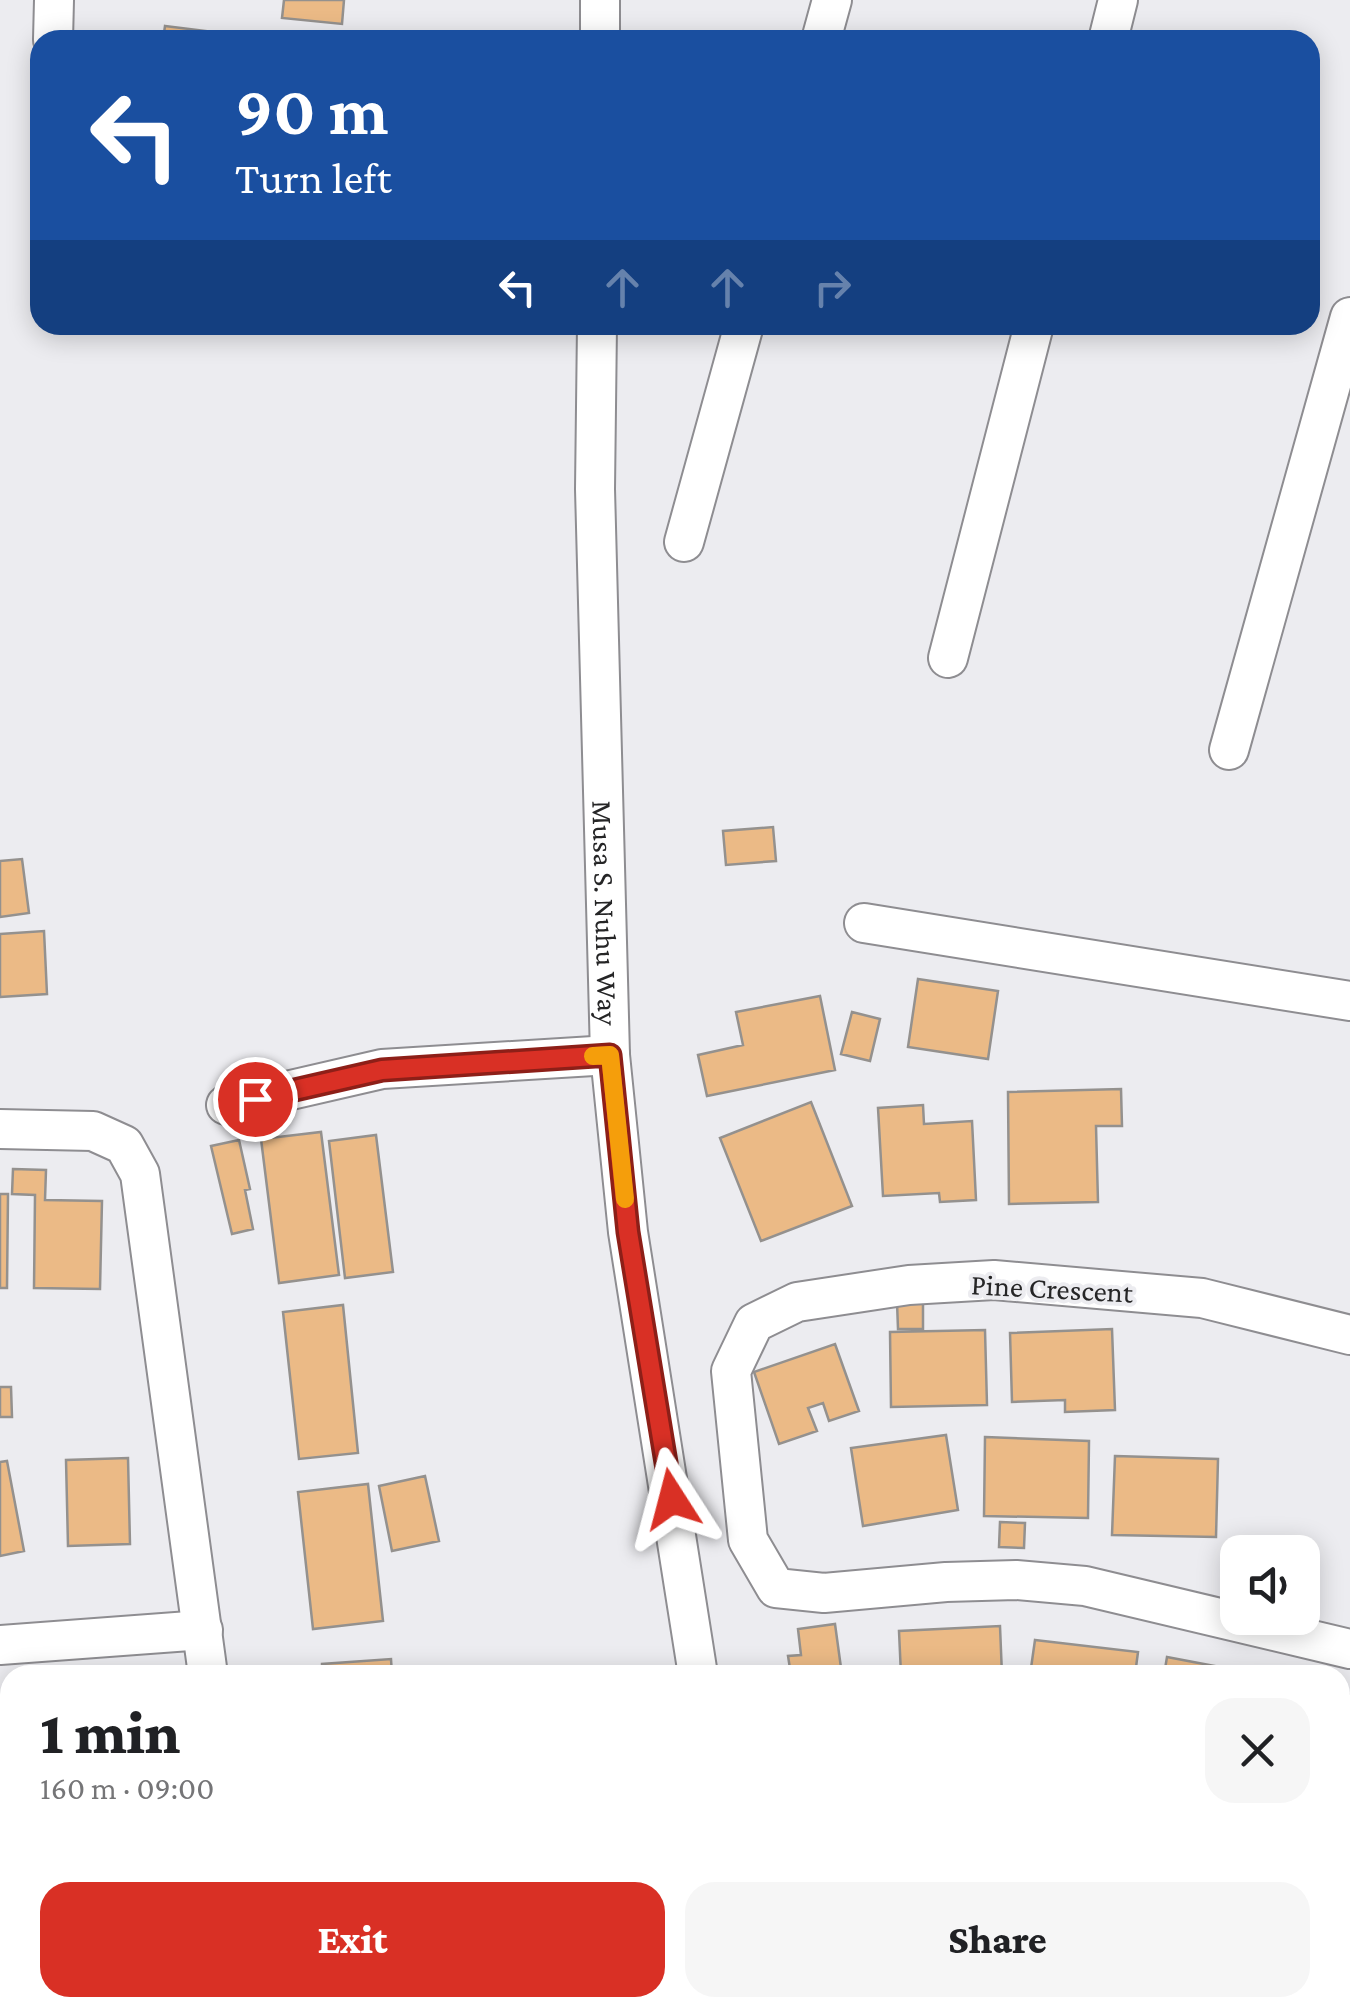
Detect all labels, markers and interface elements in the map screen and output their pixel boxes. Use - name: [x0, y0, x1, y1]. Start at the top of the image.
- icon: left: [70, 70, 200, 200]
- text: 90 m: [235, 71, 388, 149]
- text: Turn left: [235, 153, 392, 203]
- icon: left: [490, 260, 545, 315]
- icon: ahead: [595, 260, 650, 315]
- icon: ahead: [700, 260, 755, 315]
- icon: right: [805, 260, 860, 315]
- street label: Musa S. Nuhu Way: [587, 800, 626, 1026]
- pin: [213, 1057, 298, 1142]
- icon: arrive: [228, 1072, 283, 1127]
- street label: Pine Crescent: [970, 1267, 1135, 1309]
- position arrow: [620, 1447, 724, 1551]
- map controls: [1220, 1535, 1320, 1635]
- button: sound: [1220, 1535, 1320, 1635]
- button: close: [1205, 1698, 1310, 1803]
- text: 1 min: [40, 1699, 180, 1766]
- text: 160 m · 09:00: [40, 1770, 214, 1806]
- button: Exit: [40, 1882, 665, 1997]
- button: Share: [685, 1882, 1310, 1997]

